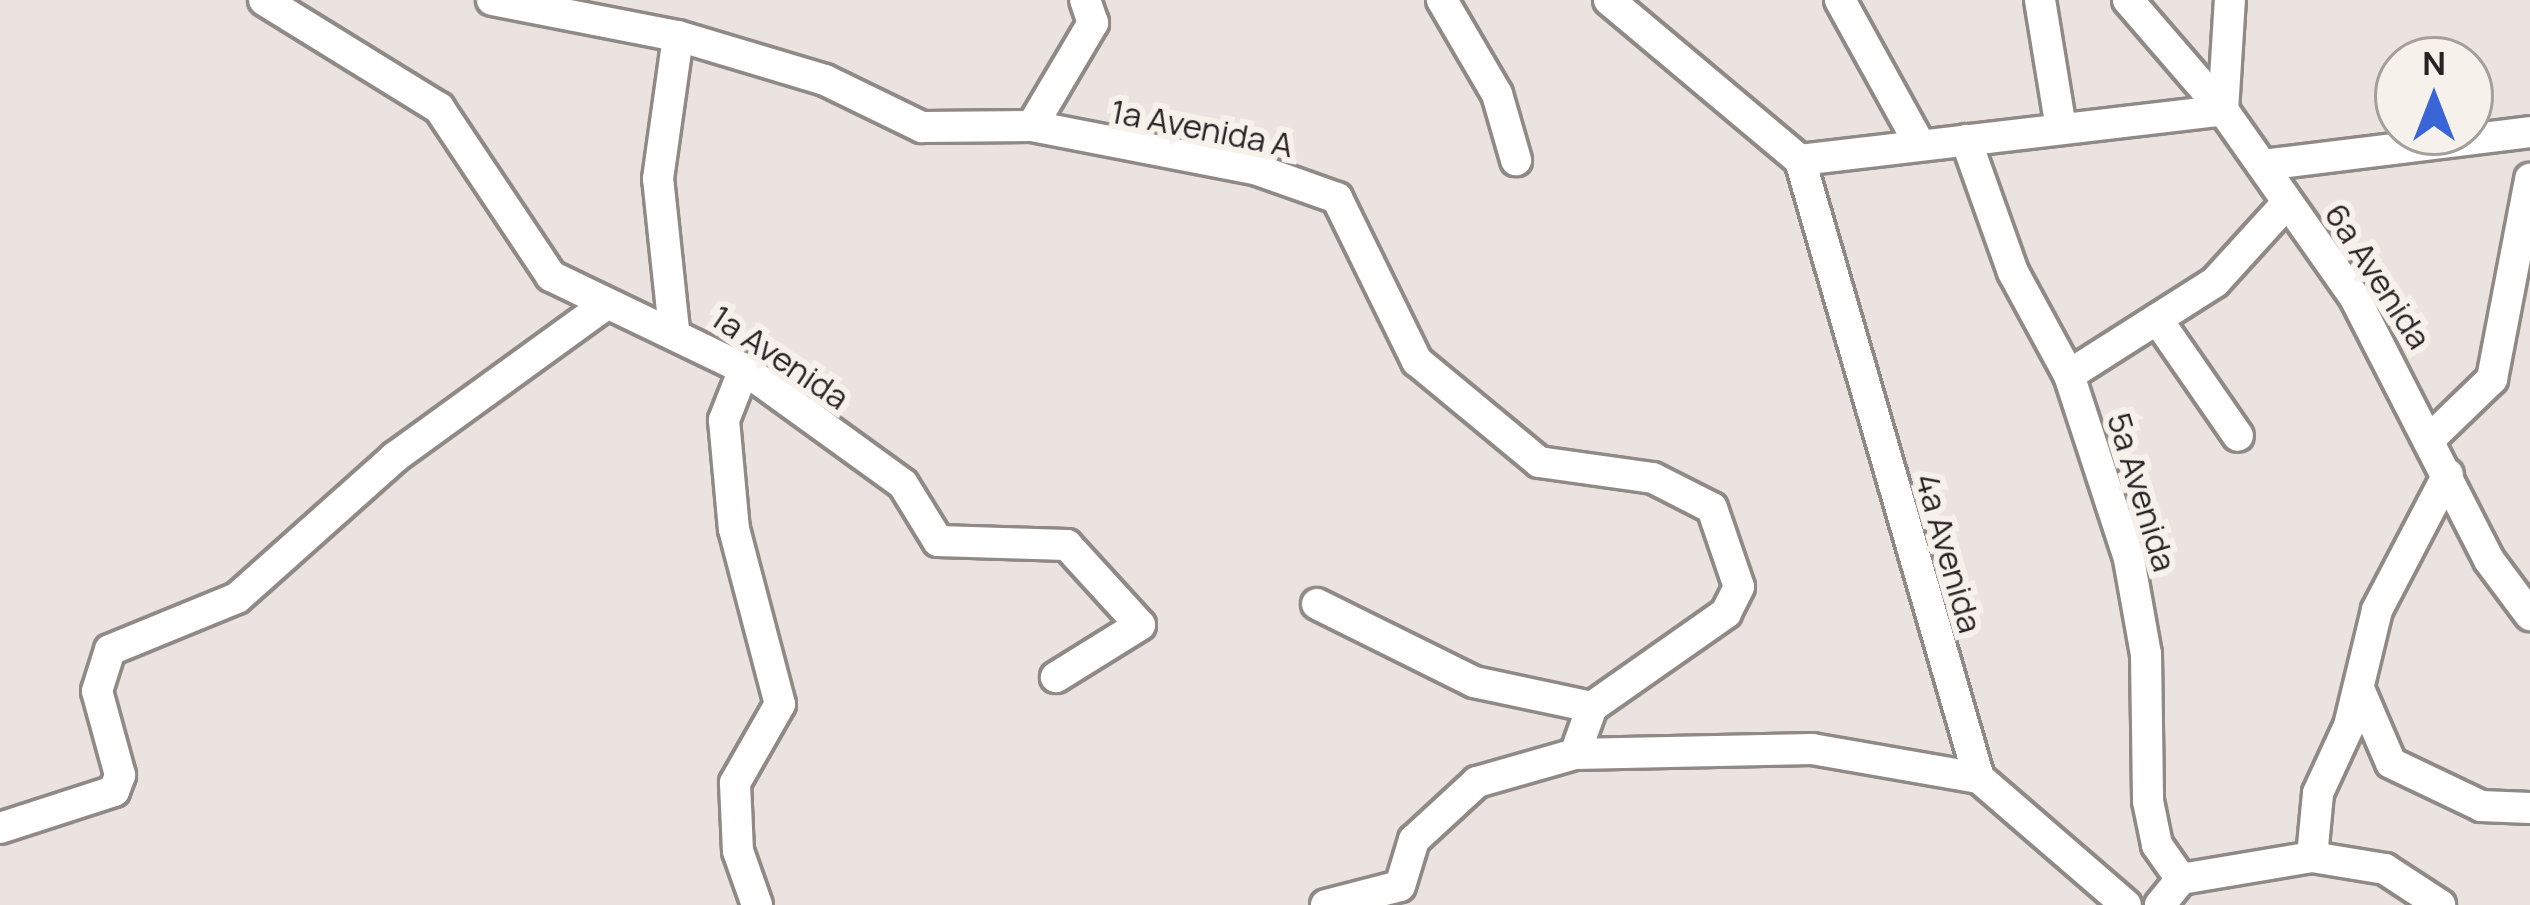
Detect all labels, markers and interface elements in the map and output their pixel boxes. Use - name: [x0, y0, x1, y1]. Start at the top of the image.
- north arrow: [2374, 36, 2494, 156]
- text: N: [2422, 40, 2446, 85]
- street label: 1a Avenida A: [1107, 91, 1297, 165]
- street label: 6a Avenida: [2316, 196, 2440, 356]
- street label: 1a Avenida: [704, 297, 856, 417]
- street label: 5a Avenida: [2099, 408, 2185, 576]
- street label: 4a Avenida: [1907, 469, 1991, 637]

